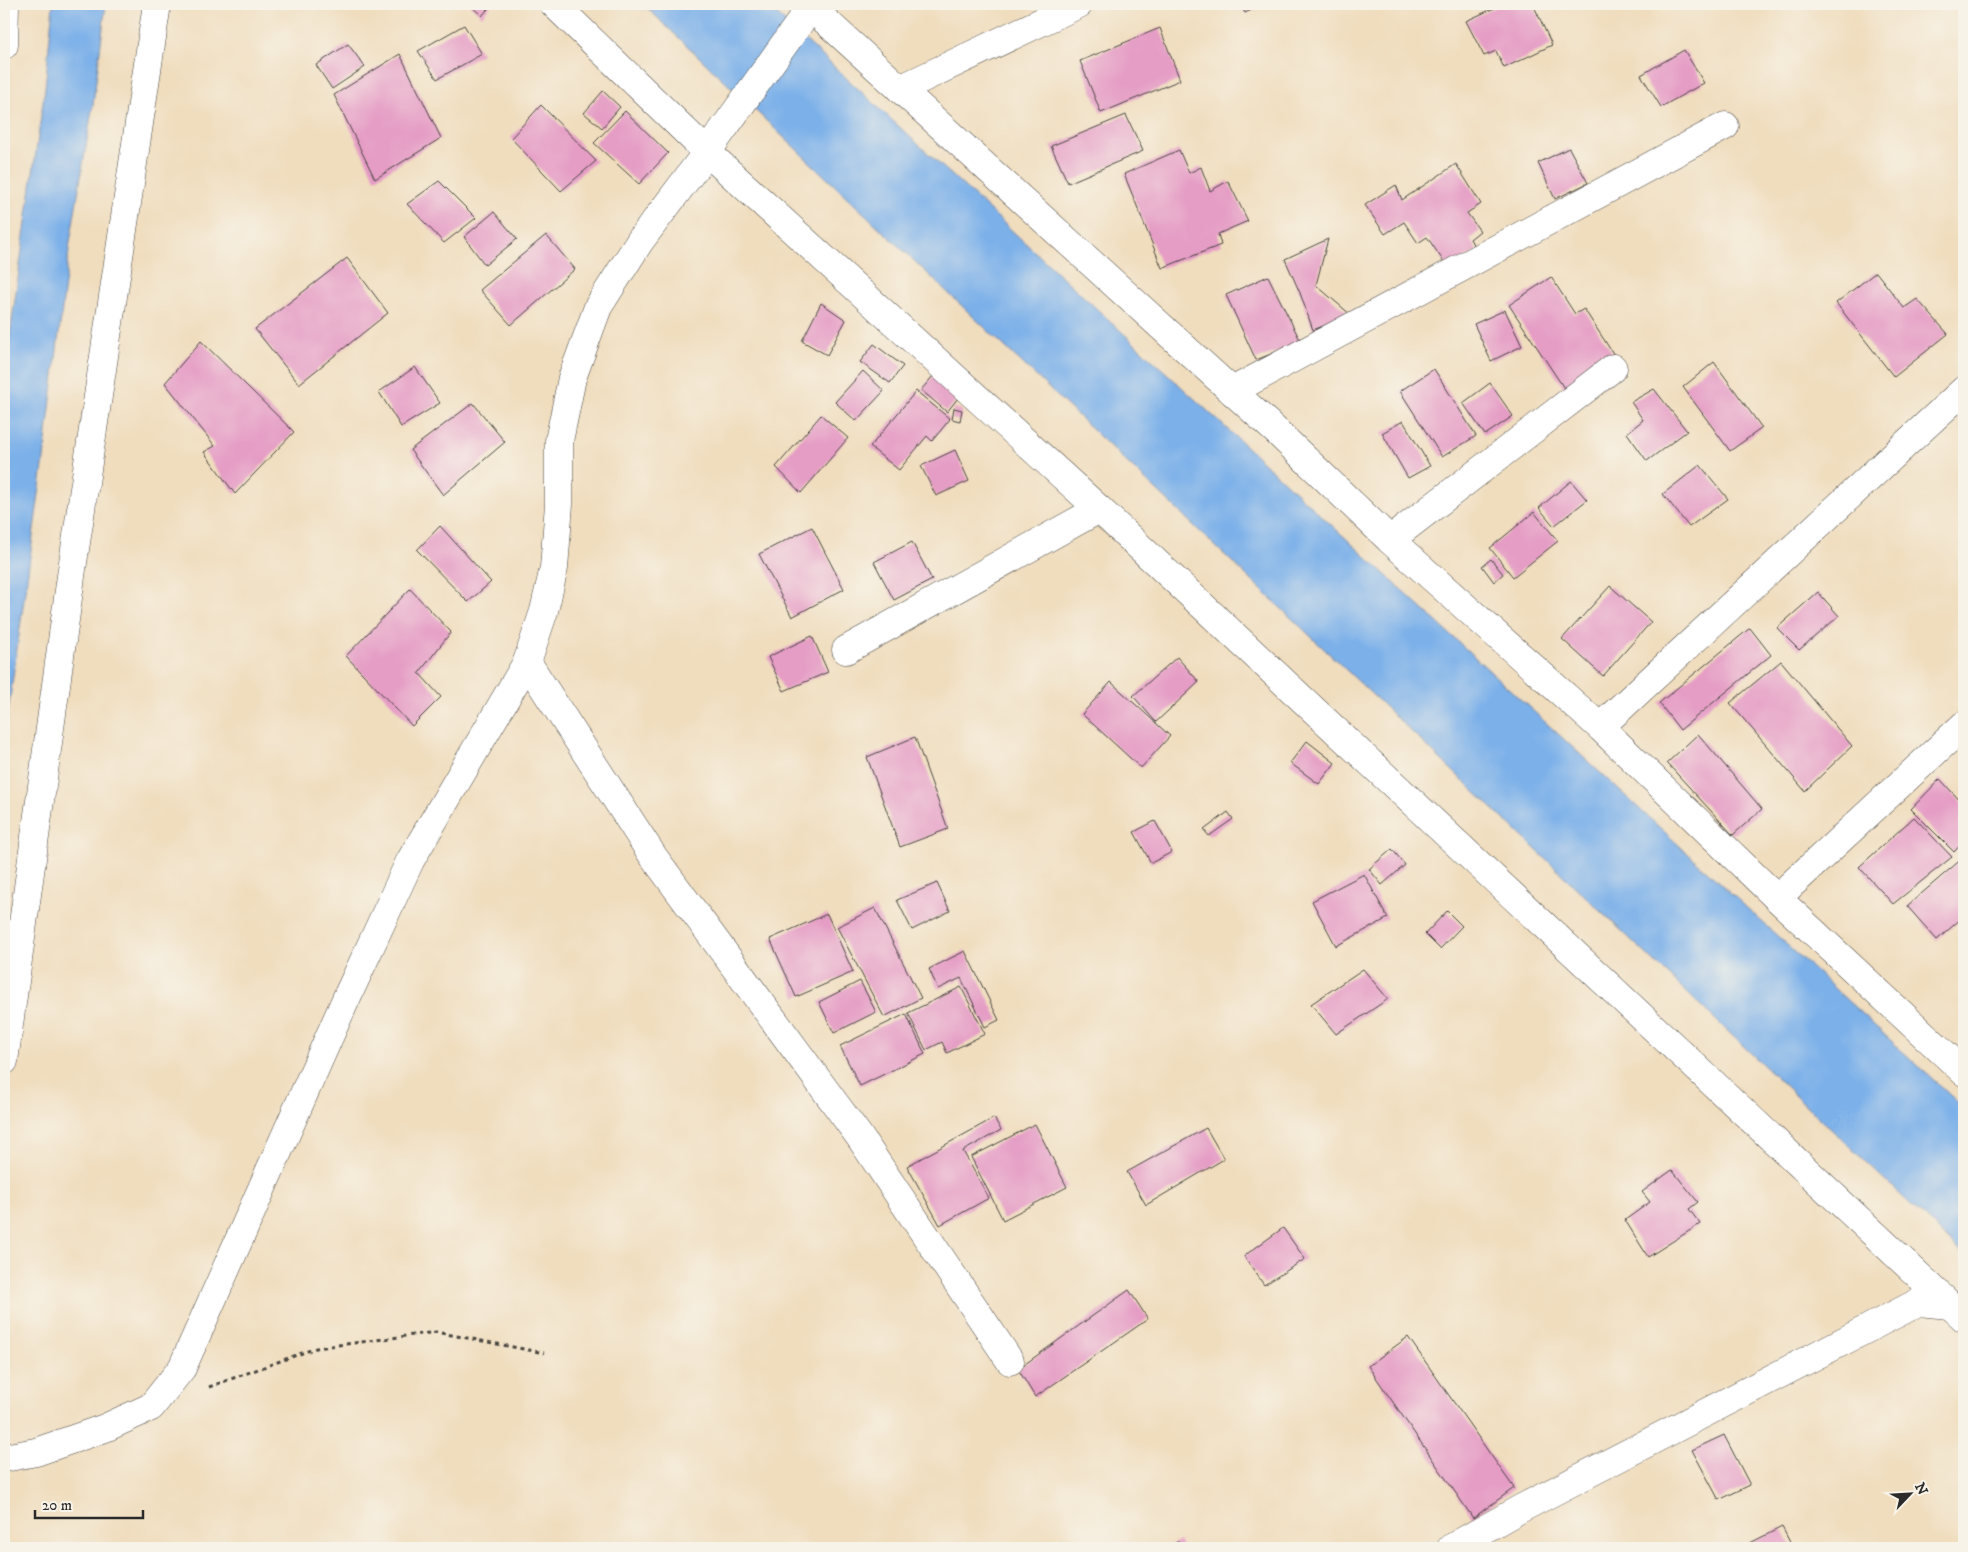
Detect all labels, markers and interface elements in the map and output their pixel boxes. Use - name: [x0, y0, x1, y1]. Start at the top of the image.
- north arrow: [1886, 1470, 1936, 1520]
- text: N: [1910, 1480, 1932, 1498]
- scale bar: [35, 1487, 142, 1519]
- text: 20 m: [42, 1496, 72, 1515]

